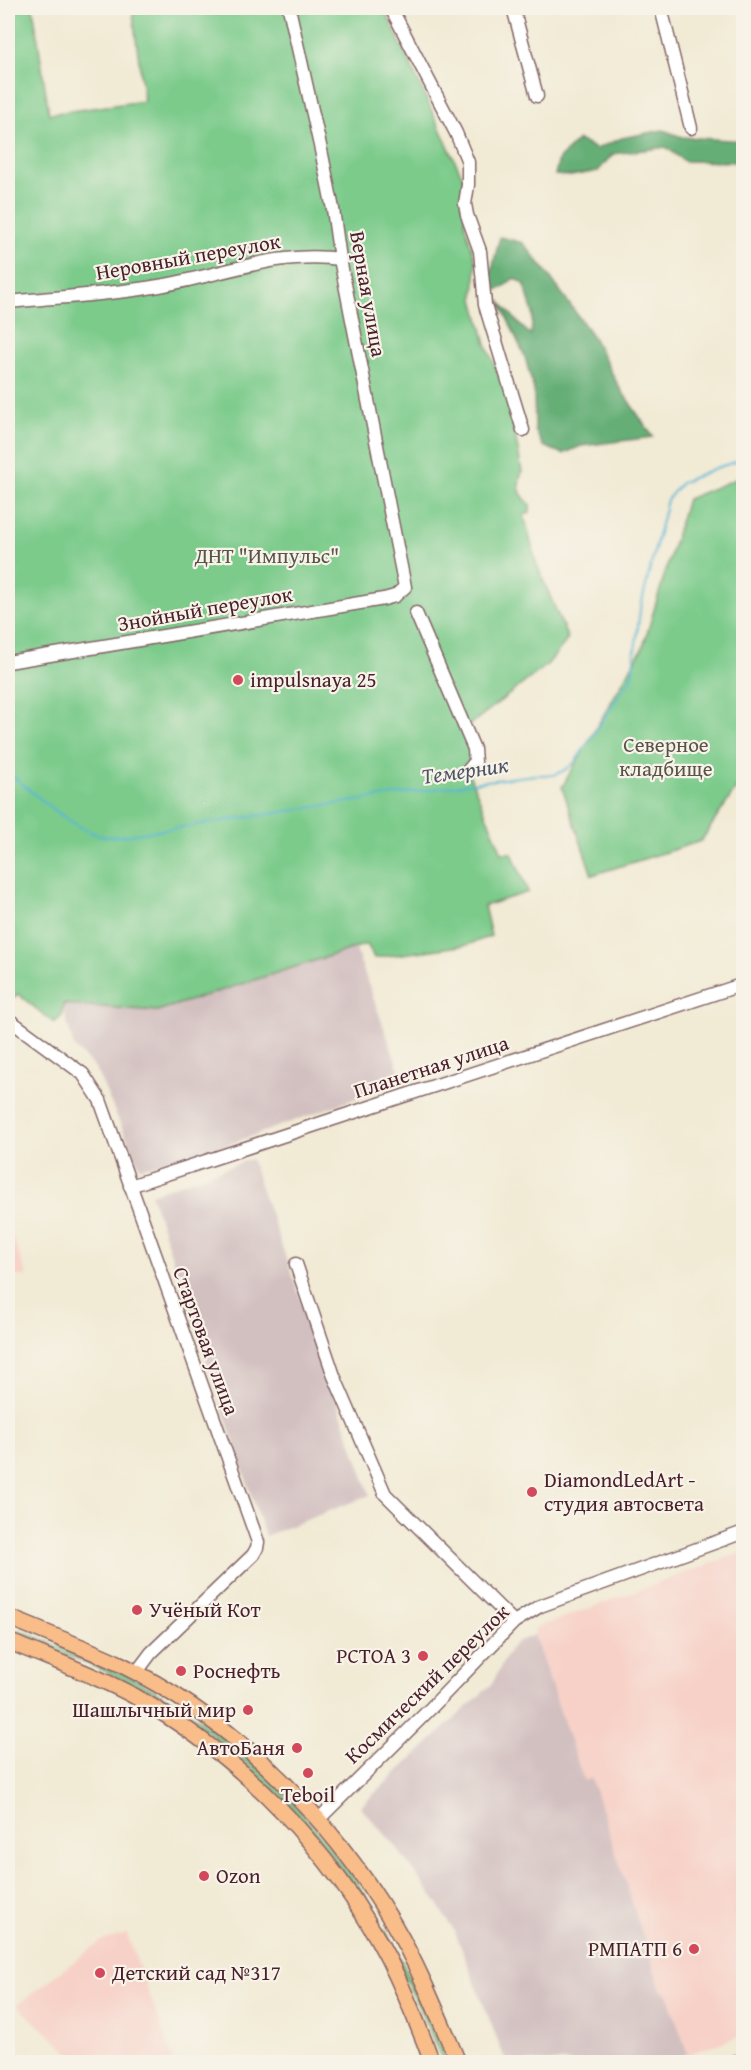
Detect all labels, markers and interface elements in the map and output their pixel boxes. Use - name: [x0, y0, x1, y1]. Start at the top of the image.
- street label: Неровный переулок: [93, 225, 283, 288]
- street label: Верная улица: [342, 229, 395, 359]
- park label: ДНТ "Импульс": [194, 540, 339, 571]
- street label: Знойный переулок: [115, 578, 295, 639]
- place label: impulsnaya 25: [250, 664, 377, 695]
- marker: impulsnaya 25: [231, 673, 245, 687]
- park label: Северное кладбище: [619, 729, 713, 784]
- water label: Темерник: [419, 748, 511, 792]
- street label: Планетная улица: [349, 1027, 512, 1106]
- street label: Стартовая улица: [165, 1262, 248, 1419]
- place label: DiamondLedArt - студия автосвета: [544, 1464, 704, 1519]
- marker: DiamondLedArt - студия автосвета: [525, 1485, 539, 1499]
- place label: Учёный Кот: [149, 1594, 261, 1625]
- street label: Космический переулок: [337, 1597, 516, 1771]
- marker: Учёный Кот: [130, 1603, 144, 1617]
- place label: РСТОА 3: [336, 1640, 411, 1671]
- marker: РСТОА 3: [416, 1649, 430, 1663]
- place label: Роснефть: [193, 1655, 281, 1686]
- marker: Роснефть: [174, 1664, 188, 1678]
- place label: Шашлычный мир: [72, 1694, 236, 1725]
- marker: Шашлычный мир: [241, 1703, 255, 1717]
- place label: АвтоБаня: [196, 1732, 285, 1763]
- marker: АвтоБаня: [290, 1741, 304, 1755]
- marker: Teboil: [301, 1766, 315, 1780]
- place label: Teboil: [281, 1779, 335, 1810]
- place label: Ozon: [216, 1860, 261, 1891]
- marker: Ozon: [197, 1869, 211, 1883]
- place label: РМПАТП 6: [588, 1933, 682, 1964]
- marker: РМПАТП 6: [687, 1942, 701, 1956]
- place label: Детский сад №317: [111, 1957, 281, 1988]
- marker: Детский сад №317: [93, 1966, 107, 1980]

